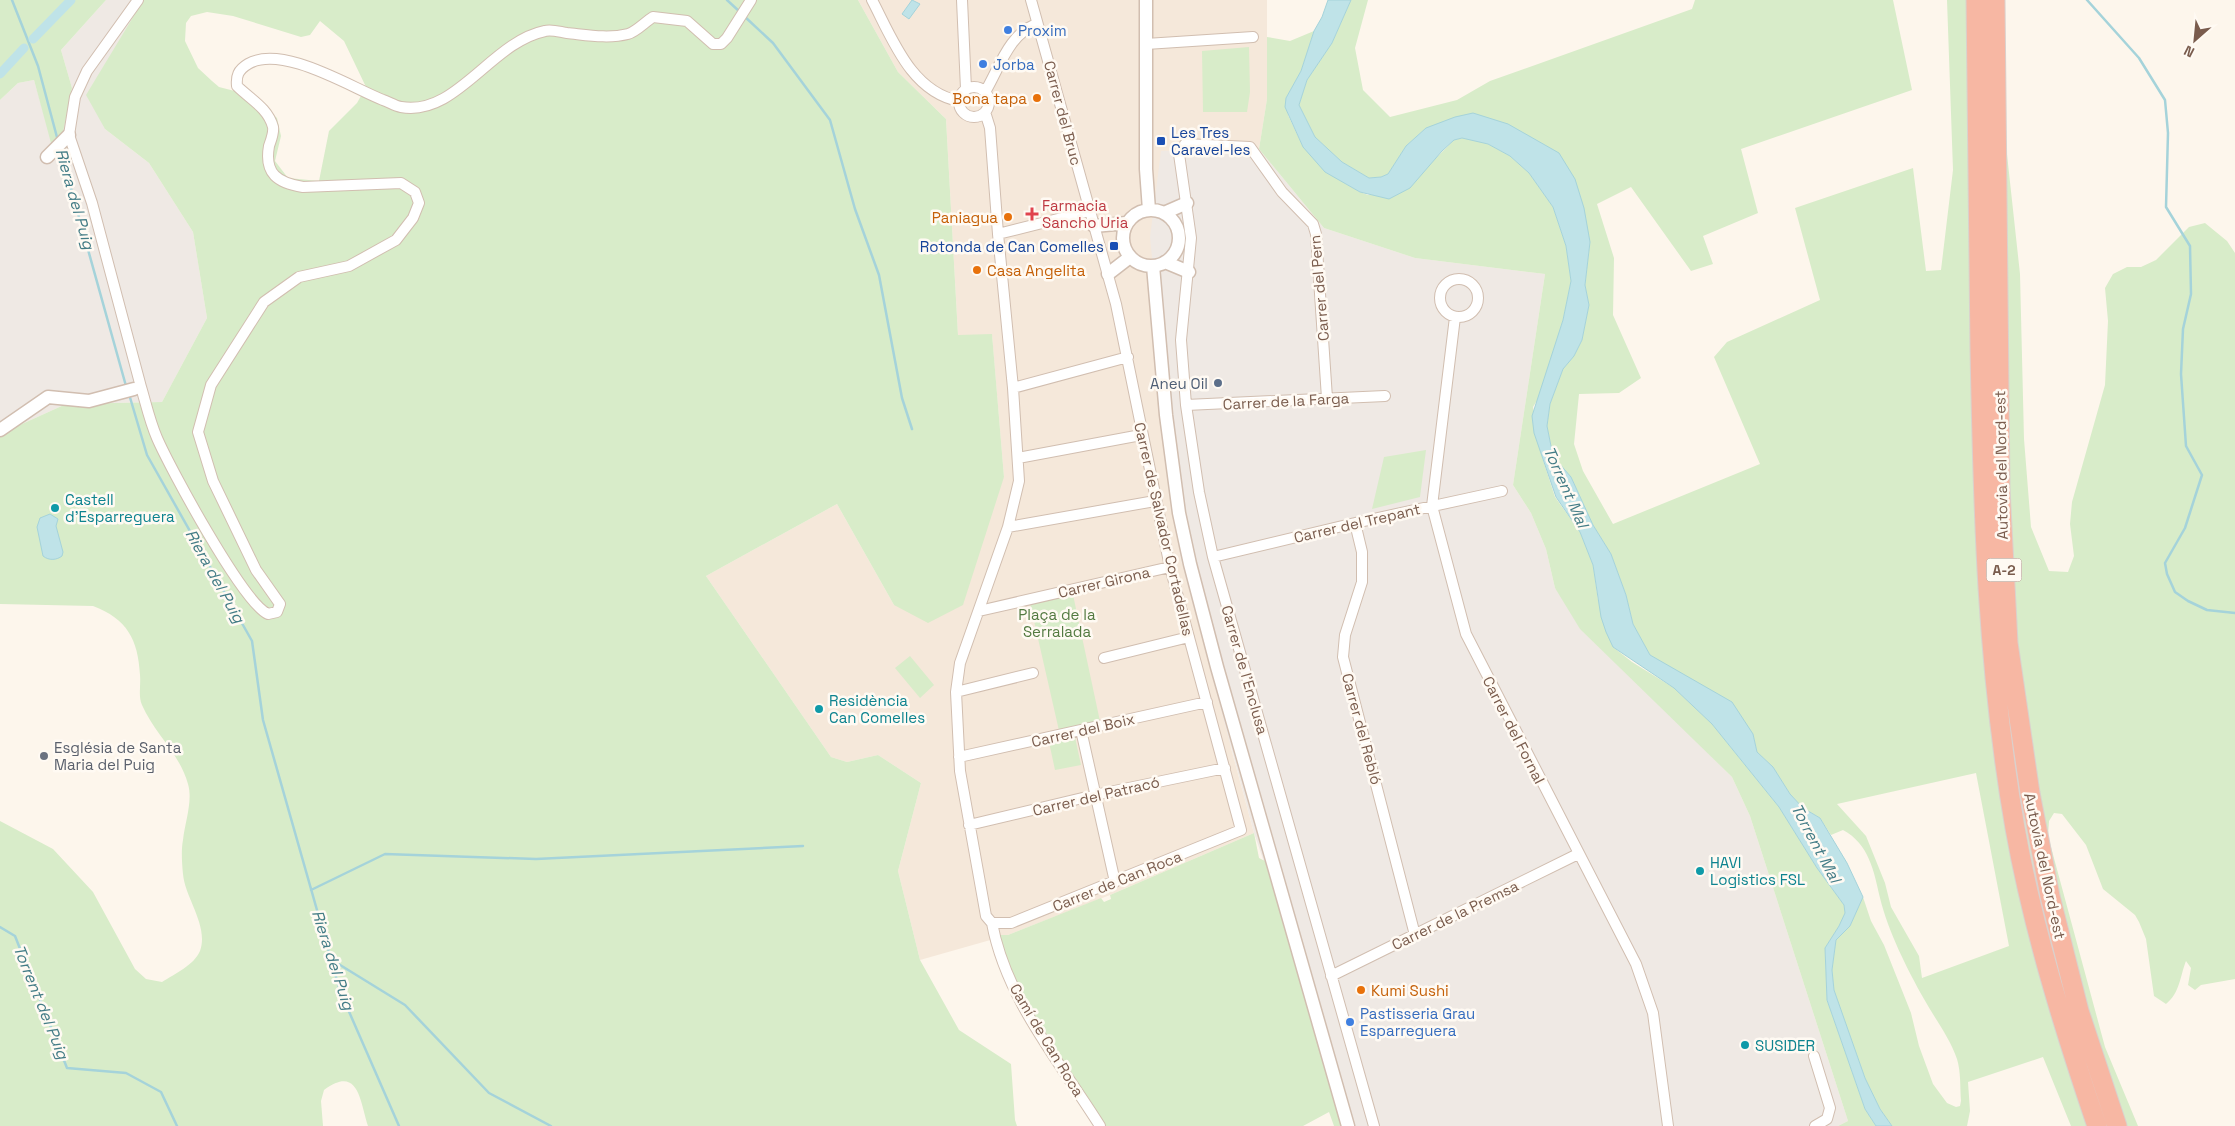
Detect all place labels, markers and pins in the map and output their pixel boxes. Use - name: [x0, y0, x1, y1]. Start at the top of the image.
- place label: Proxim: [1018, 21, 1067, 40]
- marker: Proxim: [1002, 24, 1014, 36]
- place label: Jorba: [993, 55, 1035, 74]
- marker: Jorba: [977, 58, 989, 70]
- place label: Bona tapa: [952, 89, 1027, 108]
- marker: Bona tapa: [1031, 92, 1043, 104]
- place label: Les Tres Caravel-les: [1171, 123, 1251, 159]
- marker: Les Tres Caravel-les: [1155, 135, 1167, 147]
- place label: Farmacia Sancho Uria: [1042, 196, 1129, 232]
- place label: Paniagua: [932, 208, 998, 227]
- marker: Farmacia Sancho Uria: [1026, 208, 1038, 220]
- marker: Paniagua: [1002, 211, 1014, 223]
- place label: Rotonda de Can Comelles: [920, 237, 1104, 256]
- marker: Rotonda de Can Comelles: [1108, 240, 1120, 252]
- place label: Casa Angelita: [987, 261, 1086, 280]
- marker: Casa Angelita: [971, 264, 983, 276]
- place label: Aneu Oil: [1150, 374, 1208, 393]
- marker: Aneu Oil: [1212, 377, 1224, 389]
- place label: Castell d'Esparreguera: [65, 490, 175, 526]
- marker: Castell d'Esparreguera: [49, 502, 61, 514]
- place label: Residència Can Comelles: [829, 691, 925, 727]
- marker: Residència Can Comelles: [813, 703, 825, 715]
- place label: Església de Santa Maria del Puig: [54, 738, 182, 774]
- marker: Església de Santa Maria del Puig: [38, 750, 50, 762]
- place label: HAVI Logistics FSL: [1710, 853, 1805, 889]
- marker: HAVI Logistics FSL: [1694, 865, 1706, 877]
- place label: Kumi Sushi: [1371, 981, 1449, 1000]
- marker: Kumi Sushi: [1355, 984, 1367, 996]
- place label: Pastisseria Grau Esparreguera: [1360, 1004, 1475, 1040]
- marker: Pastisseria Grau Esparreguera: [1344, 1016, 1356, 1028]
- place label: SUSIDER: [1755, 1036, 1815, 1055]
- marker: SUSIDER: [1739, 1039, 1751, 1051]

